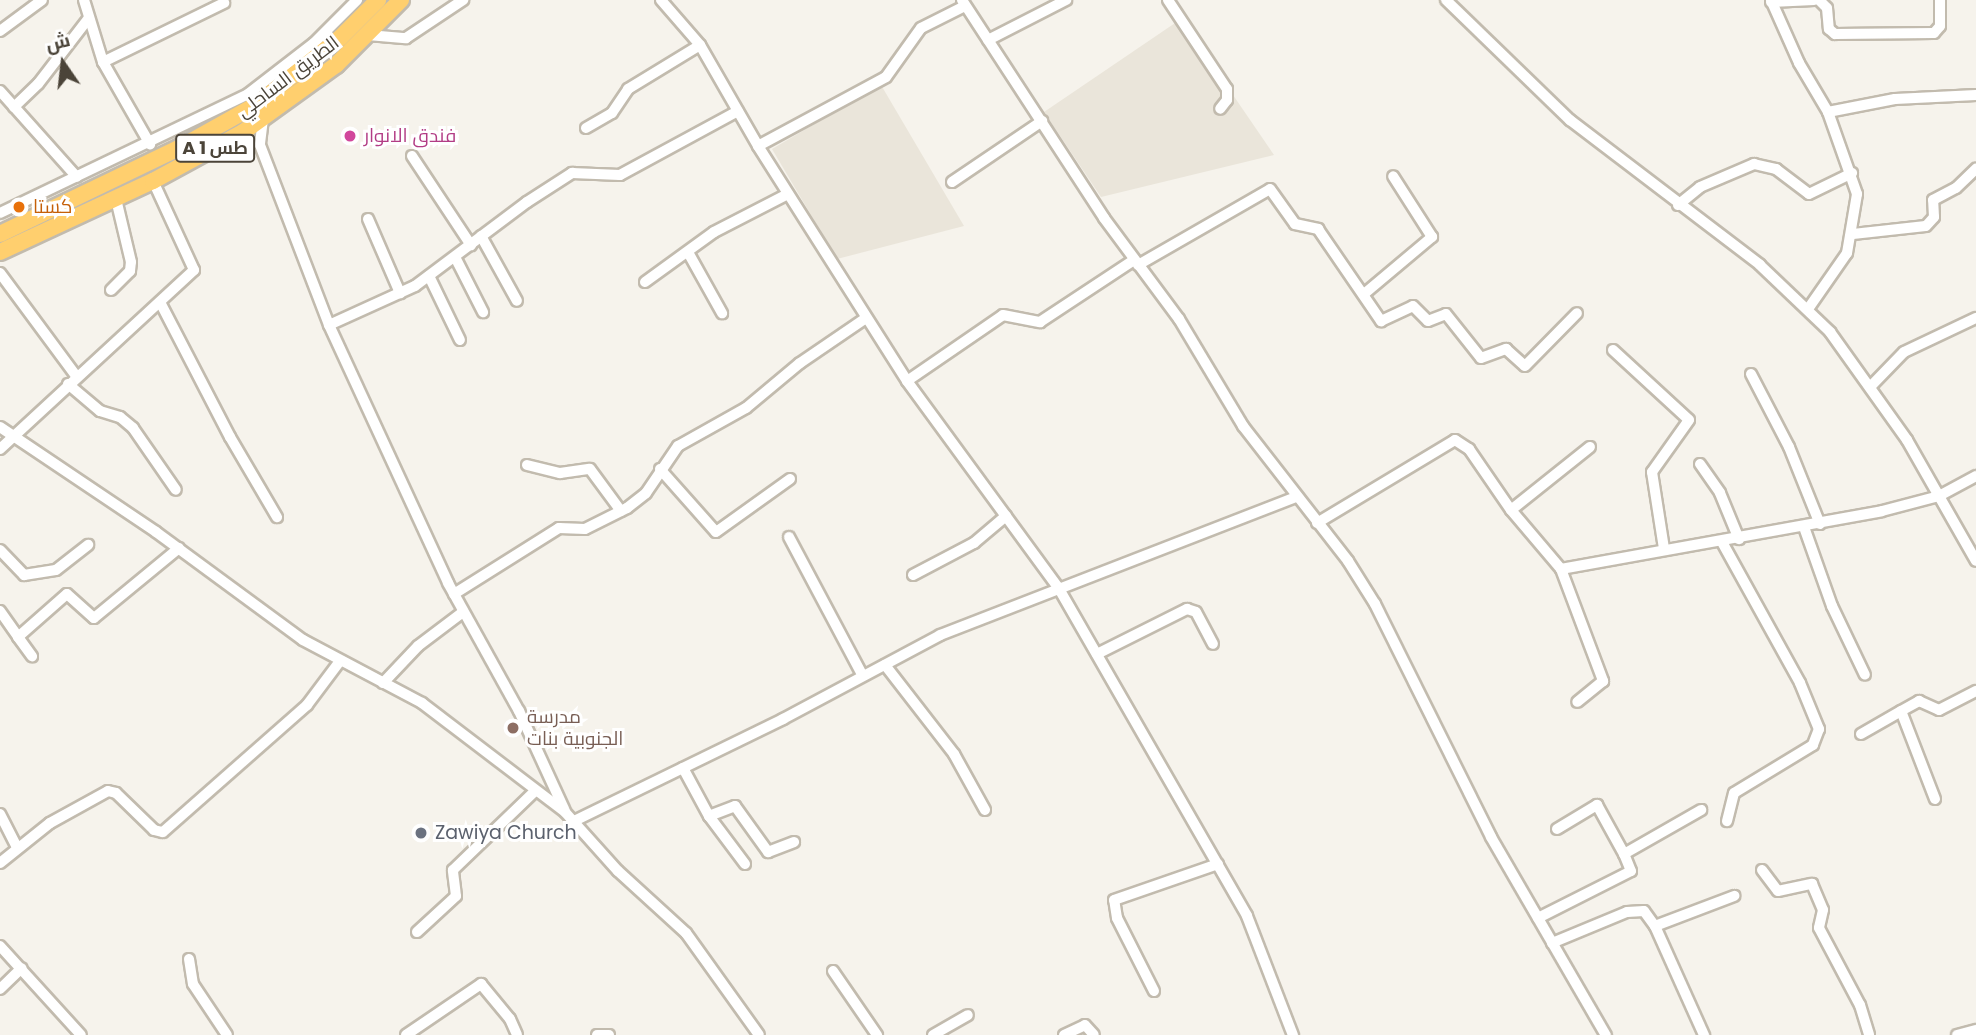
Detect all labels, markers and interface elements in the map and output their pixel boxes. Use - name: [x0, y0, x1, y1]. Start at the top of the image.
- text: ش: [43, 26, 73, 58]
- north arrow: [28, 28, 98, 98]
- street label: الطريق الساحلي: [233, 31, 343, 123]
- place label: فندق الانوار: [364, 125, 456, 147]
- marker: فندق الانوار: [342, 128, 358, 144]
- road number: A 1 طس: [175, 134, 255, 162]
- place label: كستا: [33, 196, 72, 218]
- marker: كستا: [11, 199, 27, 215]
- place label: مدرسة الجنوبية بنات: [527, 706, 623, 750]
- marker: مدرسة الجنوبية بنات: [505, 720, 521, 736]
- place label: Zawiya Church: [435, 822, 577, 844]
- marker: Zawiya Church: [413, 825, 429, 841]

